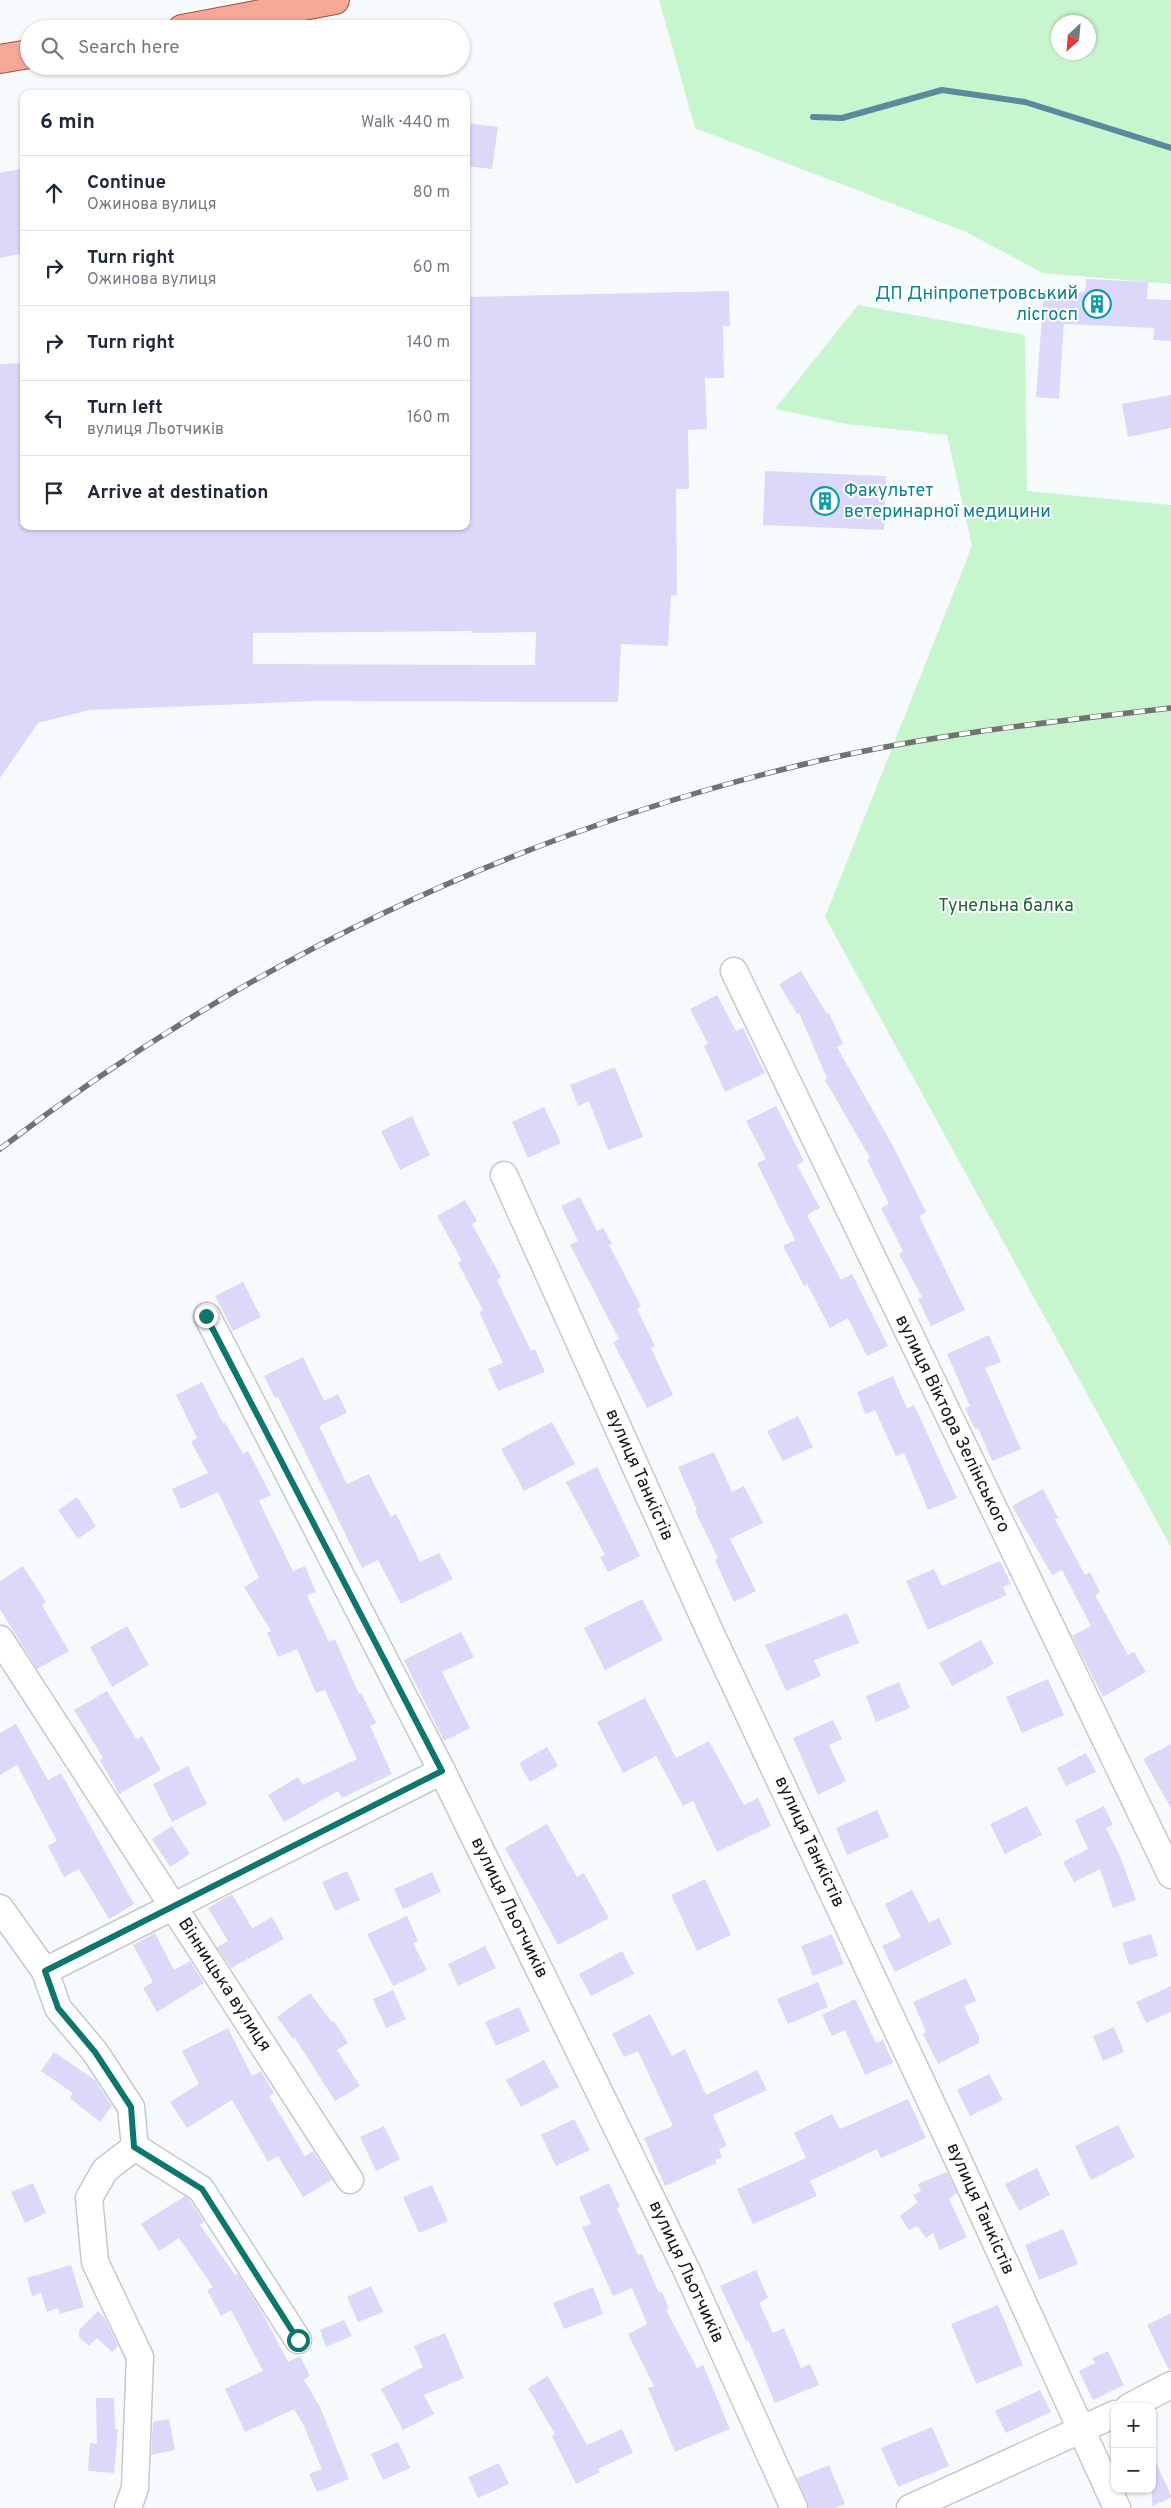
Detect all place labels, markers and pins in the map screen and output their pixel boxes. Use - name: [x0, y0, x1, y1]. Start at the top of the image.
- place label: ДП Дніпропетровський лісгосп: [875, 283, 1078, 327]
- building icon: ДП Дніпропетровський лісгосп: [1082, 289, 1112, 319]
- place label: Факультет ветеринарної медицини: [844, 480, 1051, 524]
- building icon: Факультет ветеринарної медицини: [810, 486, 840, 516]

